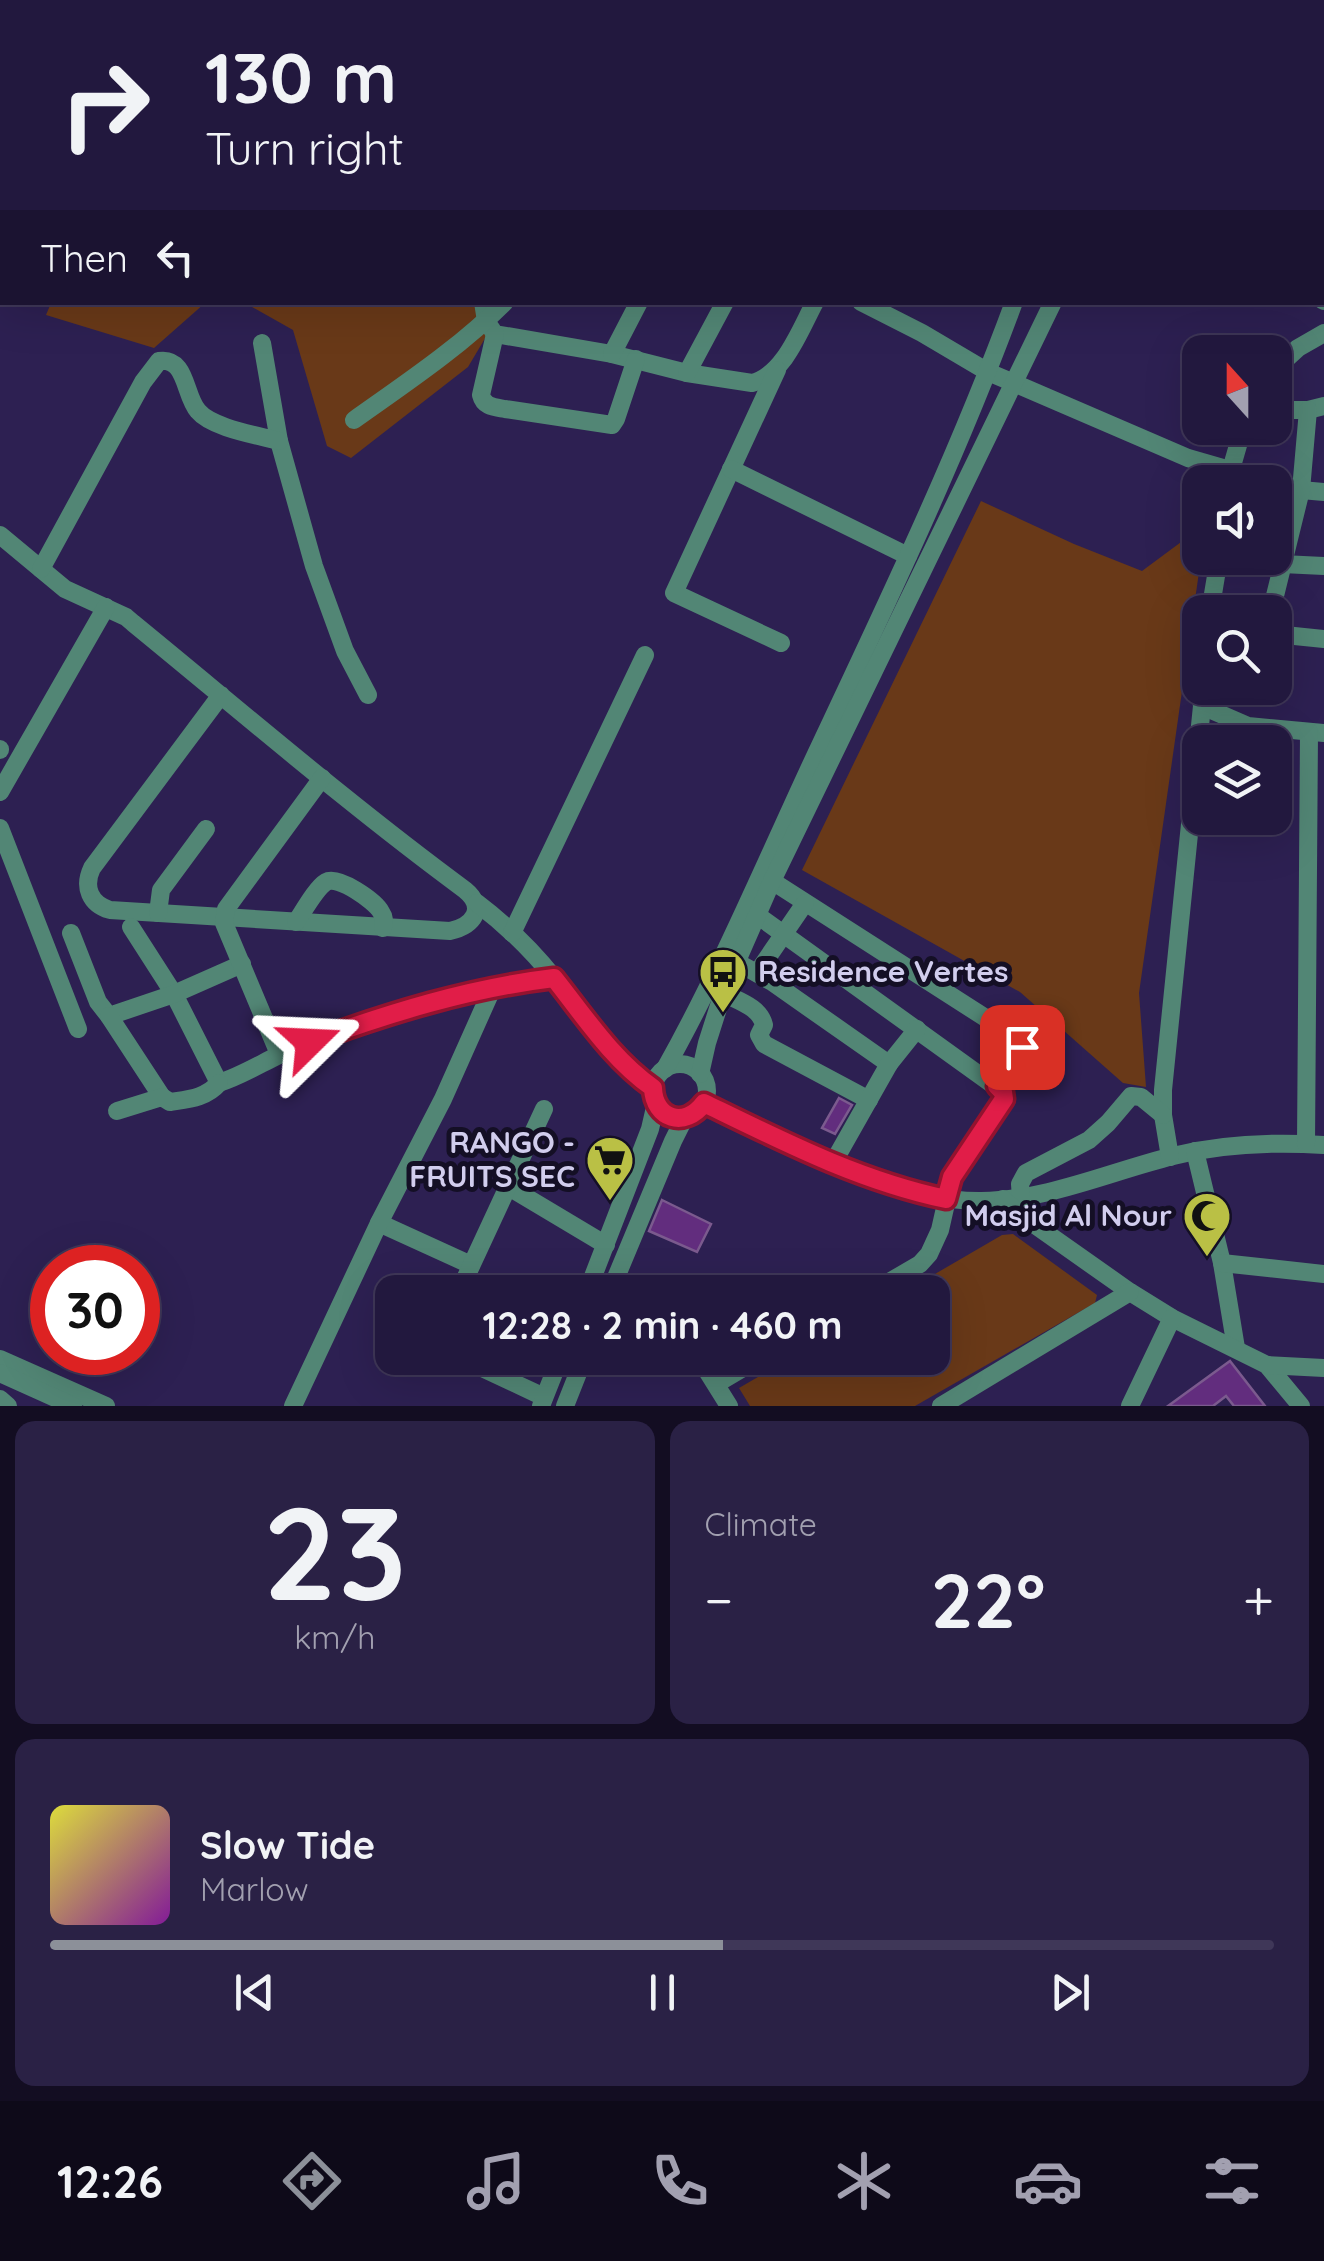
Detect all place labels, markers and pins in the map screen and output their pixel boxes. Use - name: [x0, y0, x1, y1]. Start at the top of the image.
- bus stop icon: Residence Vertes: [697, 946, 749, 1014]
- place label: Residence Vertes: [758, 952, 1008, 990]
- pin: [980, 1005, 1065, 1090]
- place label: RANGO - FRUITS SEC: [409, 1123, 575, 1195]
- supermarket icon: RANGO - FRUITS SEC: [584, 1134, 636, 1202]
- mosque icon: Masjid Al Nour: [1181, 1190, 1233, 1258]
- place label: Masjid Al Nour: [964, 1196, 1172, 1234]

